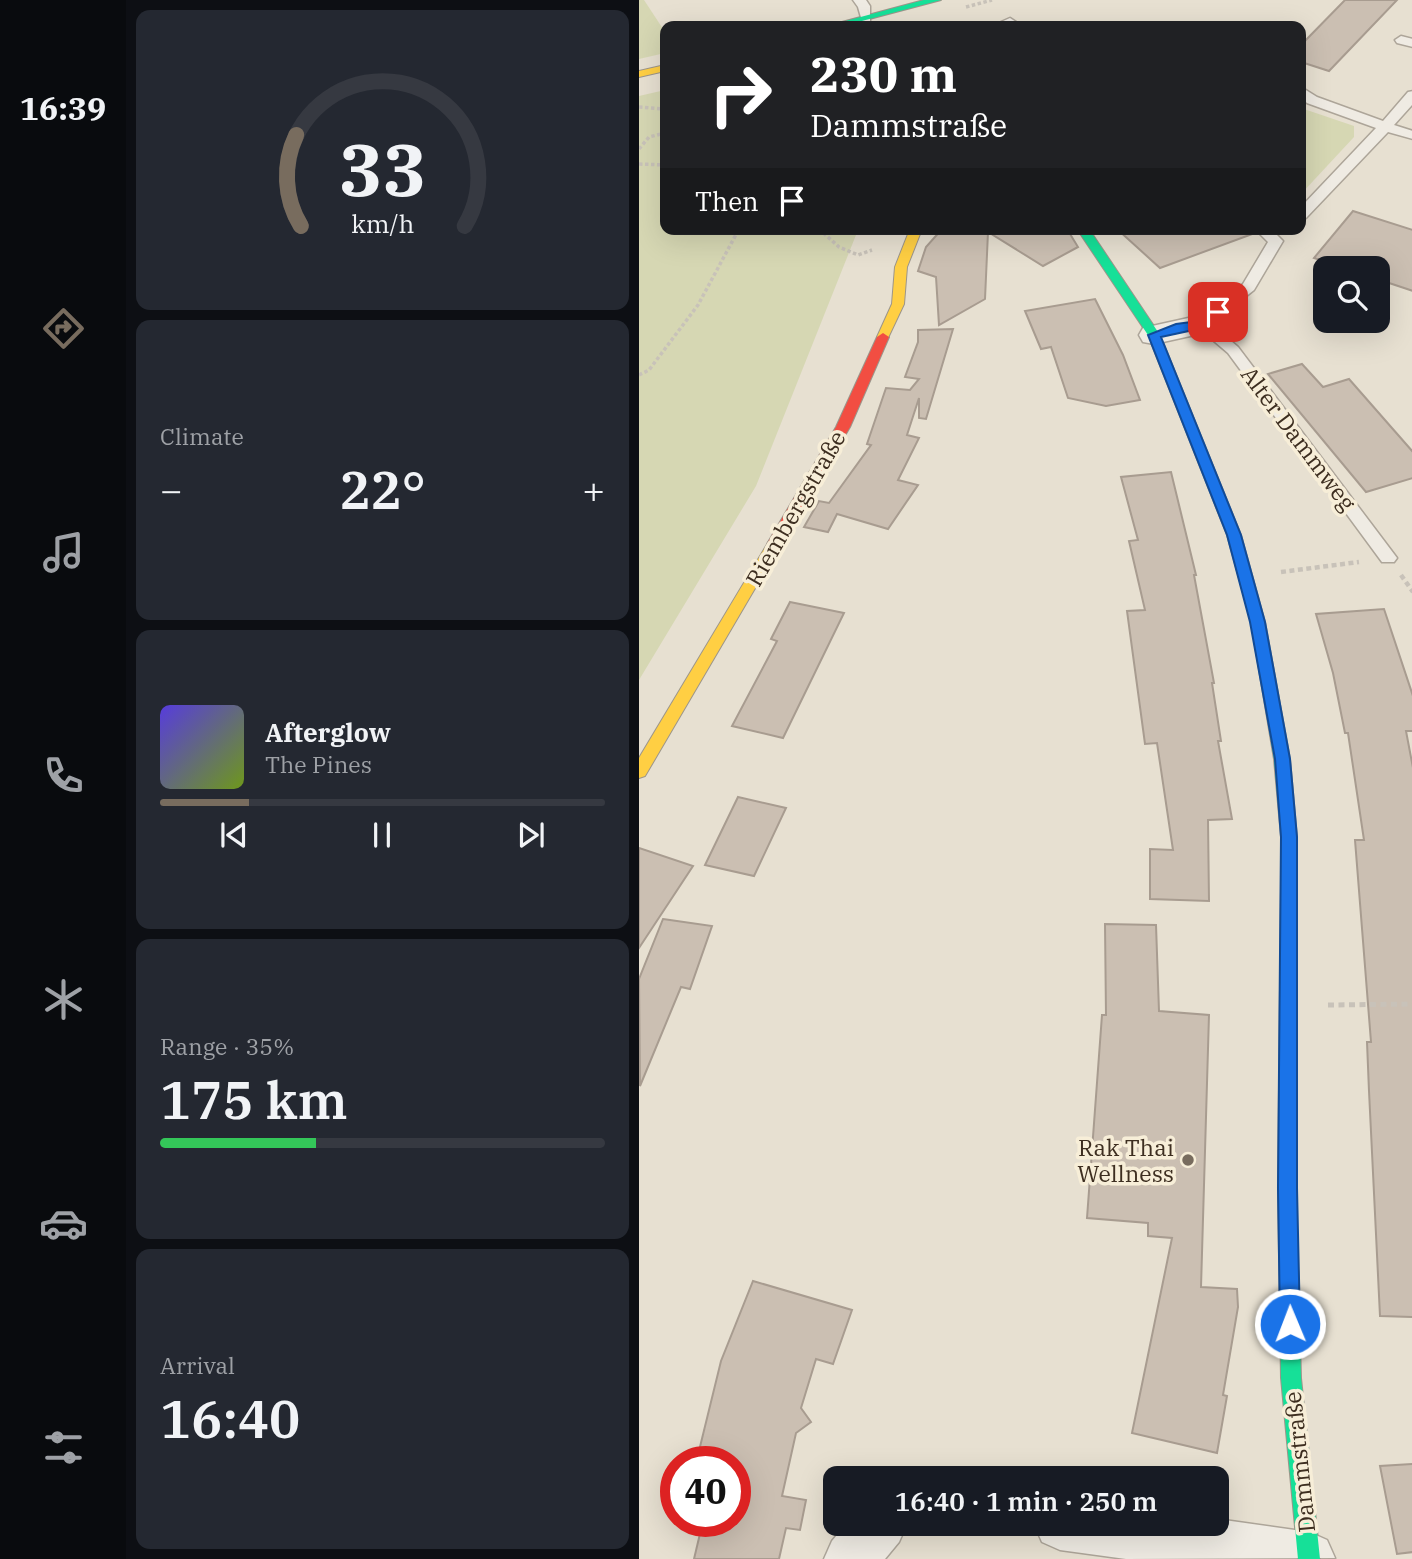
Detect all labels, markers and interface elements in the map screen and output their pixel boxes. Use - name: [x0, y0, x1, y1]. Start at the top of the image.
- text: 230 m: [810, 42, 957, 105]
- icon: right: [695, 49, 786, 140]
- text: 16:39: [20, 87, 106, 129]
- text: Dammstraße: [810, 104, 1007, 146]
- text: 33: [339, 121, 426, 216]
- icon: arrive: [773, 182, 811, 220]
- text: Then: [695, 184, 759, 218]
- text: km/h: [351, 207, 414, 240]
- map controls: [1313, 256, 1390, 333]
- button: search: [1313, 256, 1390, 333]
- pin: [1188, 282, 1248, 342]
- icon: arrive: [1199, 293, 1237, 331]
- icon: directions: [39, 304, 88, 353]
- street label: Alter Dammweg: [1235, 360, 1363, 517]
- text: Climate: [160, 421, 244, 451]
- street label: Riembergstraße: [738, 425, 852, 591]
- text: 22°: [339, 456, 426, 523]
- text: −: [160, 465, 183, 514]
- text: +: [582, 465, 605, 514]
- icon: music: [39, 528, 88, 577]
- text: Afterglow: [265, 715, 391, 749]
- text: The Pines: [265, 749, 372, 779]
- icon: phone: [39, 751, 88, 800]
- icon: previous: [215, 816, 253, 854]
- icon: pause: [363, 816, 401, 854]
- icon: next: [512, 816, 550, 854]
- icon: climate: [39, 975, 88, 1024]
- text: Range · 35%: [160, 1031, 294, 1061]
- text: 175 km: [160, 1066, 348, 1133]
- place label: Rak Thai Wellness: [1077, 1132, 1174, 1188]
- marker: Rak Thai Wellness: [1180, 1152, 1196, 1168]
- icon: car: [39, 1199, 88, 1248]
- position arrow: [1253, 1287, 1327, 1361]
- text: Arrival: [160, 1350, 235, 1380]
- text: 16:40: [160, 1385, 300, 1452]
- street label: Dammstraße: [1277, 1390, 1321, 1534]
- icon: filters: [39, 1423, 88, 1472]
- speed limit sign: 40: [660, 1446, 751, 1537]
- text: 16:40 · 1 min · 250 m: [895, 1484, 1157, 1518]

